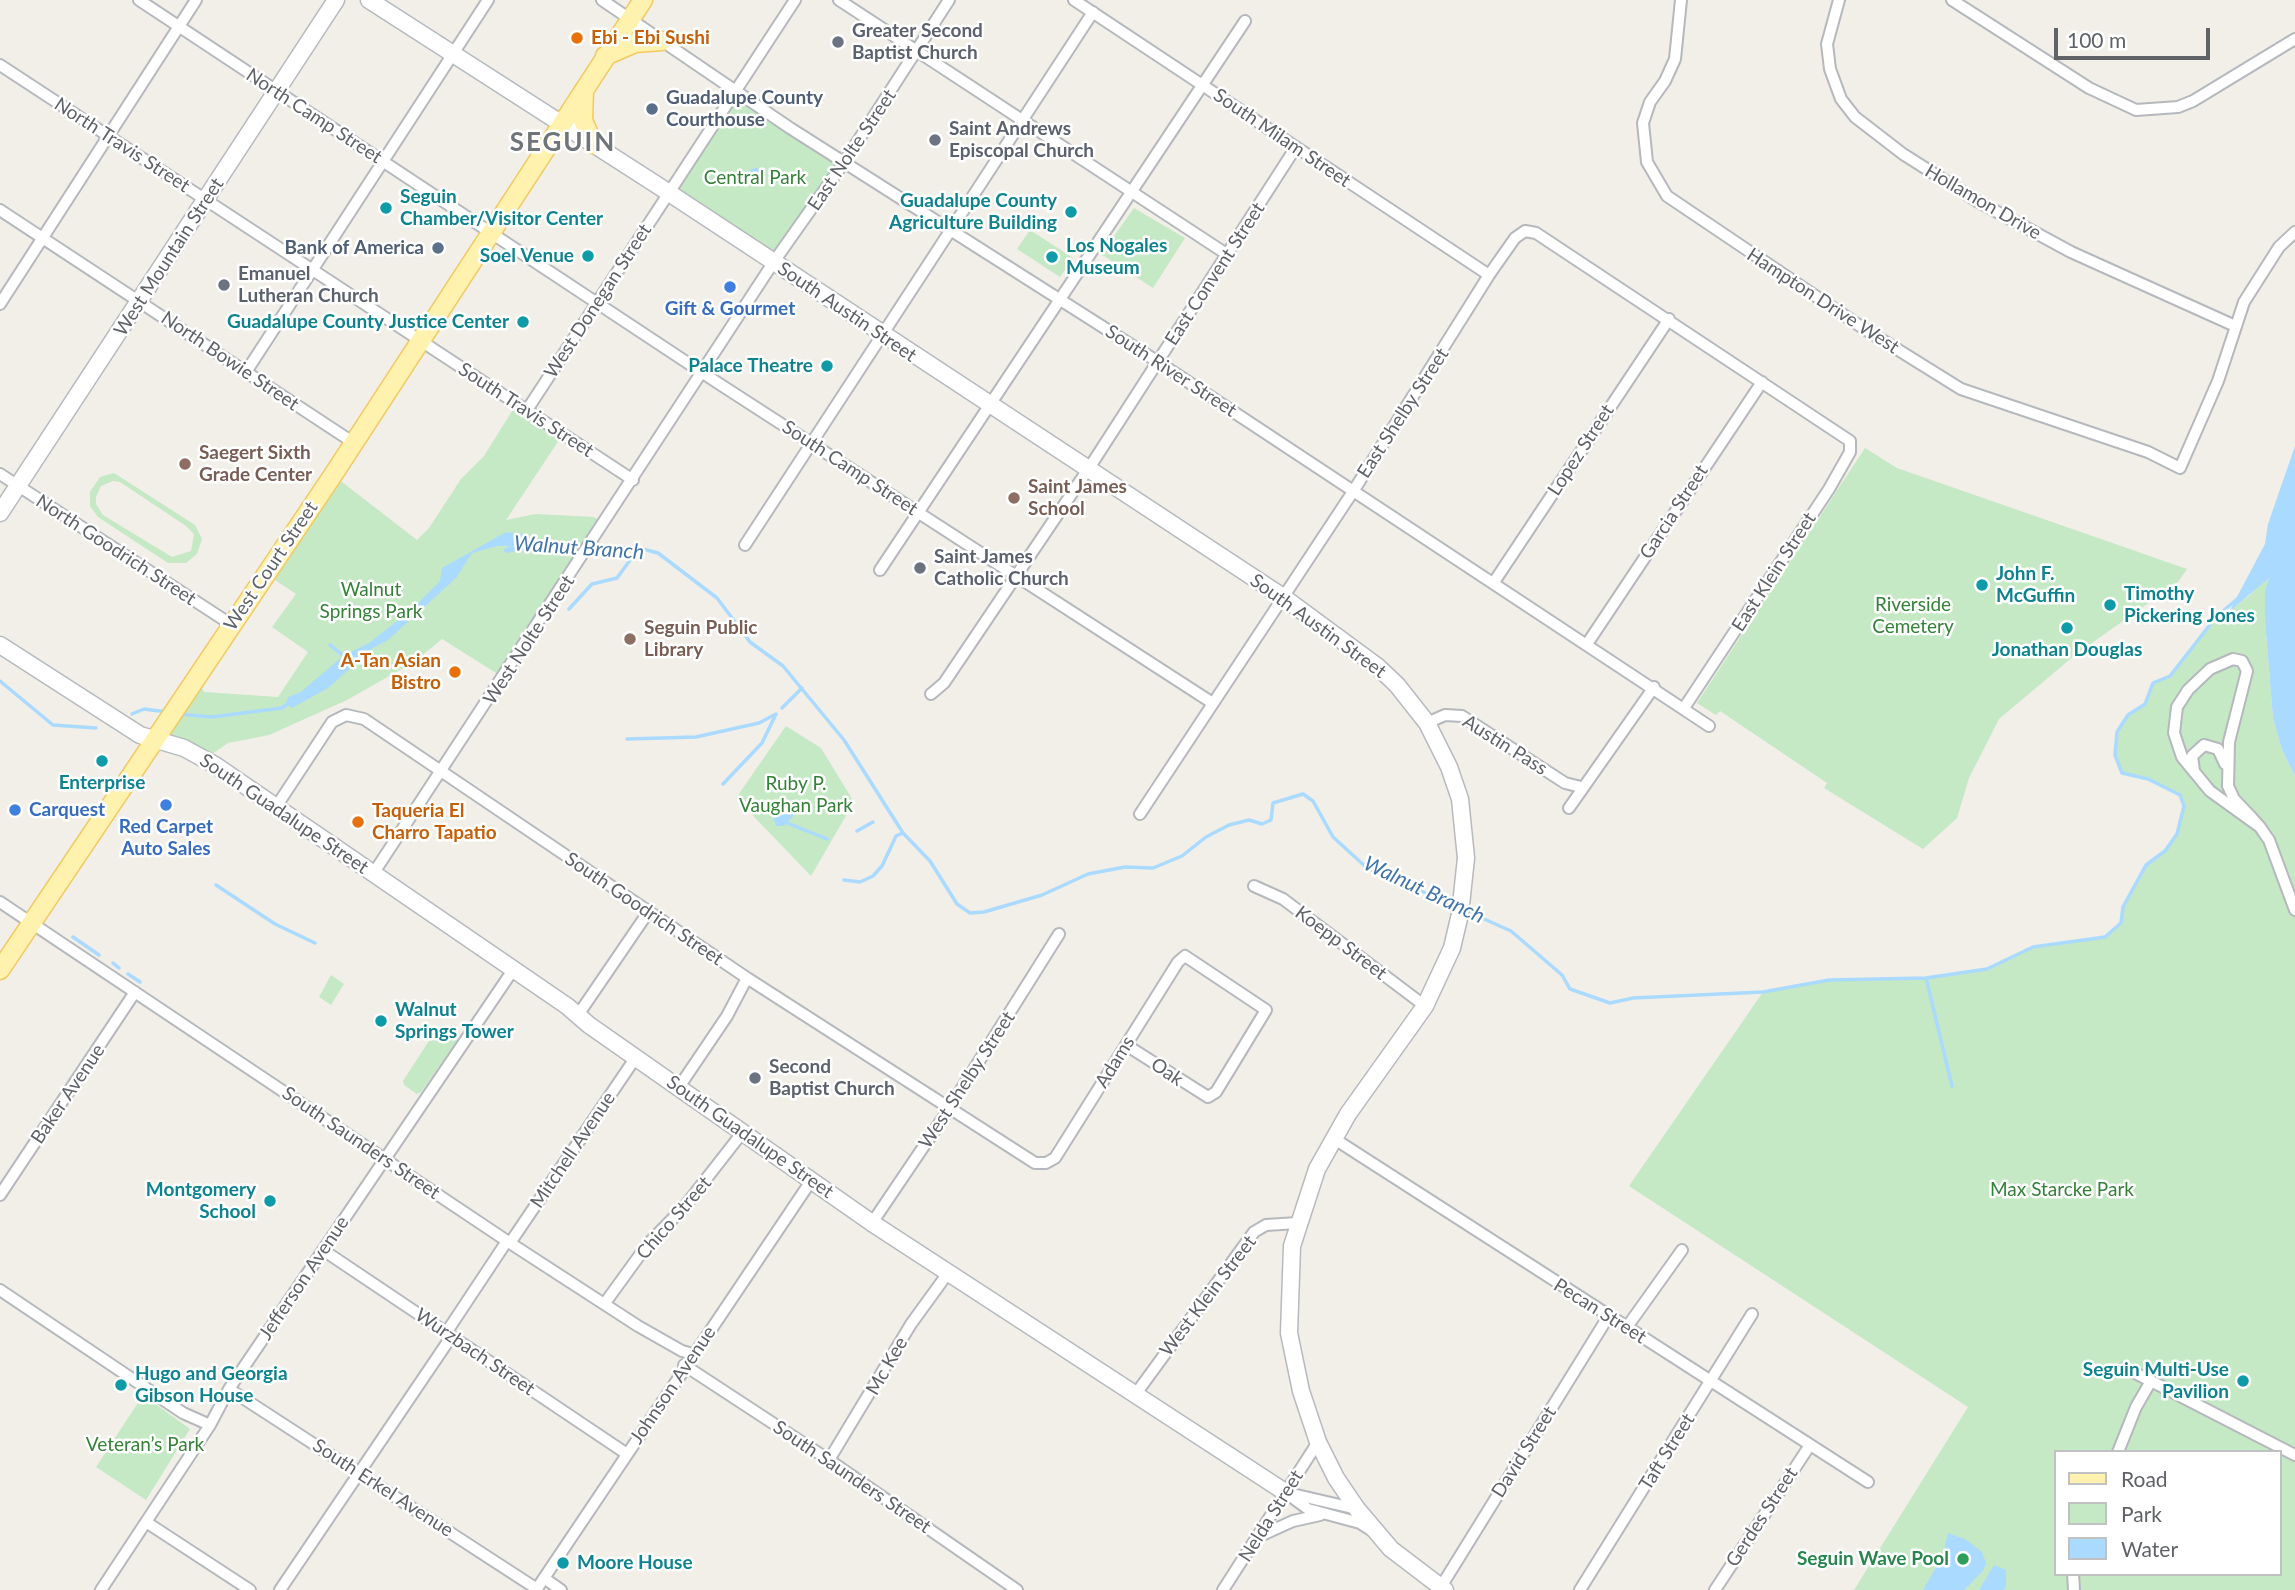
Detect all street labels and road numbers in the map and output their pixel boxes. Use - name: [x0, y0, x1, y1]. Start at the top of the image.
- street label: North Camp Street: [242, 64, 386, 168]
- street label: South Milam Street: [1209, 84, 1355, 192]
- street label: East Nolte Street: [803, 85, 901, 215]
- street label: North Travis Street: [50, 93, 194, 197]
- street label: Hollamon Drive: [1921, 159, 2045, 245]
- street label: West Mountain Street: [109, 174, 229, 340]
- street label: East Convent Street: [1160, 198, 1270, 350]
- street label: West Donegan Street: [540, 220, 656, 382]
- street label: Hampton Drive West: [1743, 243, 1903, 359]
- street label: South Austin Street: [773, 257, 921, 367]
- street label: North Bowie Street: [157, 306, 303, 416]
- street label: South River Street: [1101, 320, 1241, 422]
- street label: East Shelby Street: [1352, 344, 1454, 482]
- street label: South Travis Street: [454, 358, 598, 462]
- street label: Lopez Street: [1543, 400, 1619, 500]
- street label: South Camp Street: [778, 416, 922, 520]
- street label: Garcia Street: [1635, 461, 1713, 563]
- street label: North Goodrich Street: [32, 490, 200, 610]
- street label: West Court Street: [219, 497, 323, 635]
- street label: East Klein Street: [1727, 508, 1821, 636]
- street label: South Austin Street: [1246, 569, 1390, 683]
- street label: West Nolte Street: [479, 571, 579, 709]
- street label: Austin Pass: [1458, 710, 1552, 780]
- street label: South Guadalupe Street: [195, 749, 373, 879]
- street label: South Goodrich Street: [561, 848, 727, 970]
- street label: Koepp Street: [1291, 901, 1391, 985]
- street label: West Shelby Street: [914, 1007, 1020, 1153]
- street label: Adams: [1090, 1032, 1140, 1092]
- street label: Baker Avenue: [26, 1040, 110, 1148]
- street label: Oak: [1147, 1053, 1187, 1091]
- street label: South Guadalupe Street: [662, 1071, 838, 1203]
- street label: South Saunders Street: [278, 1082, 444, 1204]
- street label: Mitchell Avenue: [526, 1088, 620, 1212]
- street label: Chico Street: [632, 1172, 716, 1264]
- street label: Jefferson Avenue: [254, 1212, 354, 1344]
- street label: West Klein Street: [1155, 1231, 1261, 1361]
- street label: Pecan Street: [1549, 1274, 1651, 1348]
- street label: Wurzbach Street: [411, 1303, 539, 1401]
- street label: Johnson Avenue: [625, 1322, 721, 1448]
- street label: Mc Kee: [861, 1333, 913, 1399]
- street label: David Street: [1487, 1402, 1561, 1502]
- street label: Taft Street: [1634, 1409, 1700, 1495]
- street label: South Saunders Street: [769, 1416, 935, 1538]
- street label: South Erkel Avenue: [308, 1434, 458, 1542]
- street label: Gerdes Street: [1721, 1463, 1803, 1571]
- street label: Nelda Street: [1234, 1466, 1308, 1566]

